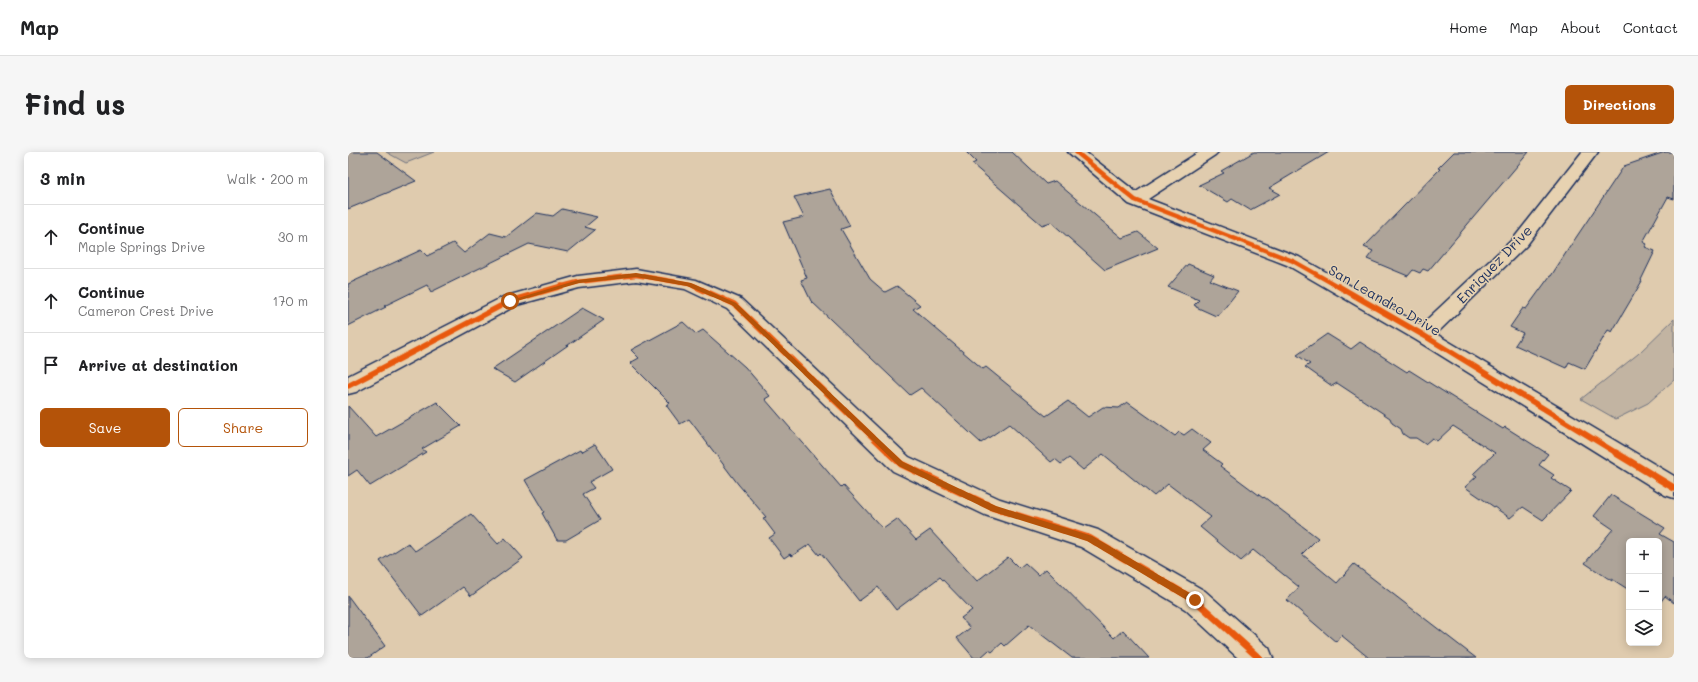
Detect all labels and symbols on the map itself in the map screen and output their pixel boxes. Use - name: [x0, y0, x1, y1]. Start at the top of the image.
- street label: Enriquez Drive: [1452, 221, 1536, 307]
- street label: San Leandro Drive: [1325, 260, 1445, 340]
- route start: [501, 292, 519, 310]
- route end: [1186, 591, 1204, 609]

